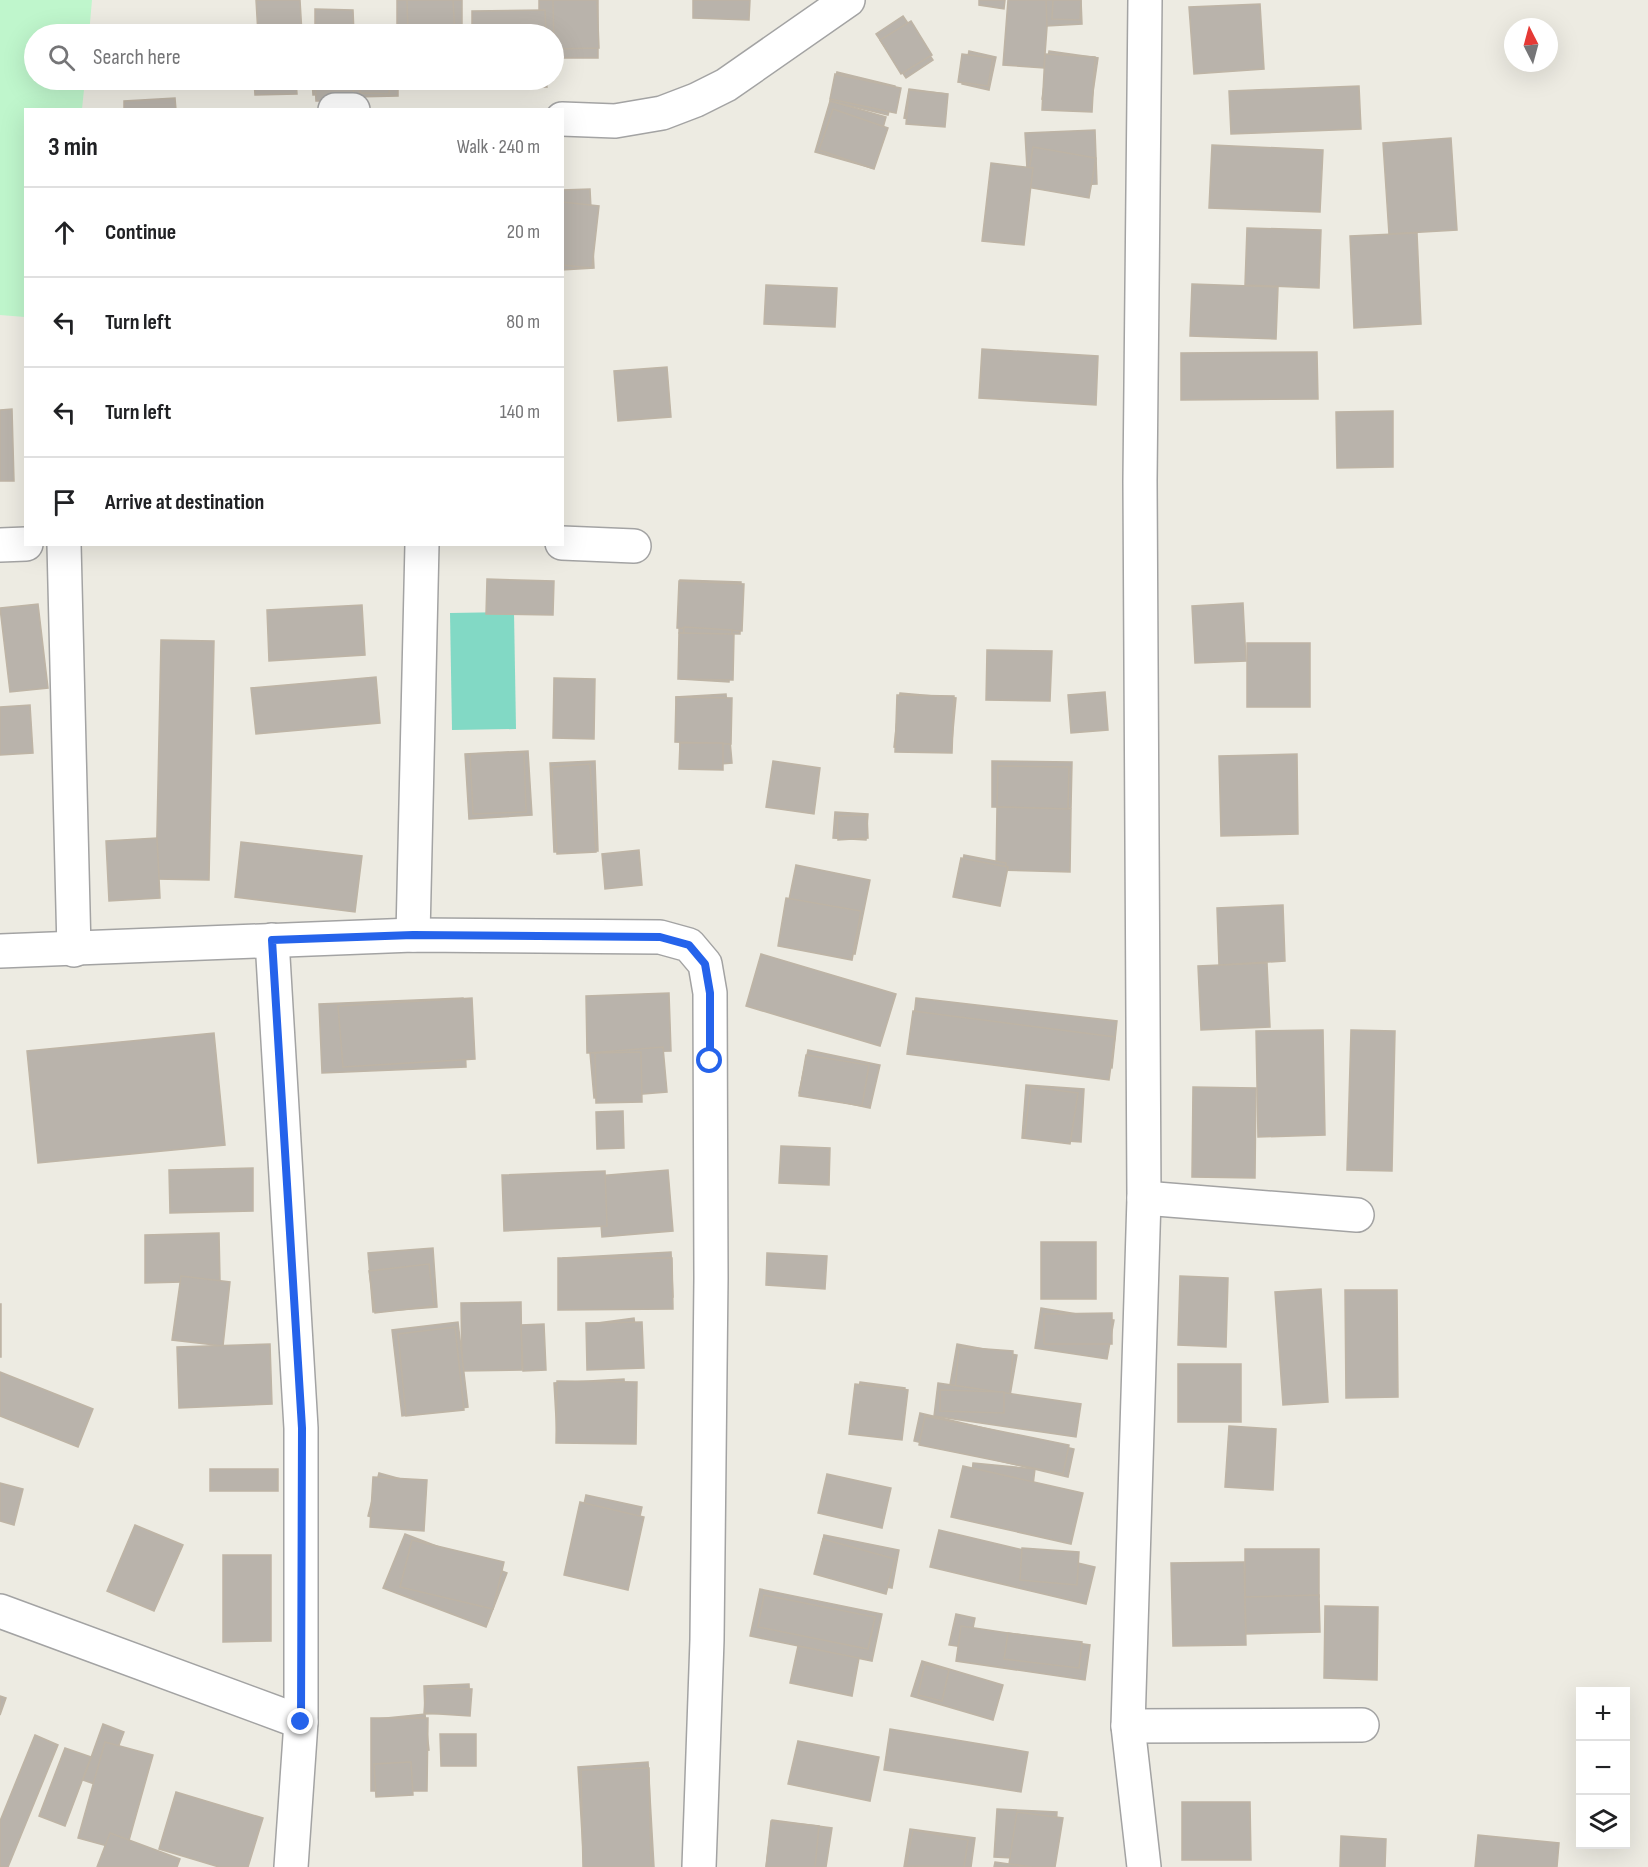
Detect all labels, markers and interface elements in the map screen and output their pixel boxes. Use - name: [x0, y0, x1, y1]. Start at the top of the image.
- north arrow: [1504, 18, 1558, 72]
- search box: [24, 24, 564, 90]
- icon: search: [45, 41, 78, 74]
- text: Search here: [93, 44, 180, 71]
- text: 3 min: [48, 132, 98, 163]
- text: Walk · 240 m: [457, 135, 540, 159]
- icon: ahead: [48, 216, 81, 249]
- text: Continue: [105, 219, 176, 246]
- text: 20 m: [507, 220, 540, 244]
- icon: left: [48, 306, 81, 339]
- text: Turn left: [105, 309, 171, 336]
- text: 80 m: [506, 310, 540, 334]
- icon: left: [48, 396, 81, 429]
- text: Turn left: [105, 399, 171, 426]
- text: 140 m: [500, 400, 540, 424]
- icon: arrive: [48, 486, 81, 519]
- text: Arrive at destination: [105, 489, 264, 516]
- route start: [696, 1047, 722, 1073]
- map controls: [1576, 1687, 1630, 1849]
- button: +: [1576, 1687, 1630, 1741]
- route end: [287, 1708, 313, 1734]
- button: −: [1576, 1741, 1630, 1795]
- button: layers: [1576, 1795, 1630, 1849]

